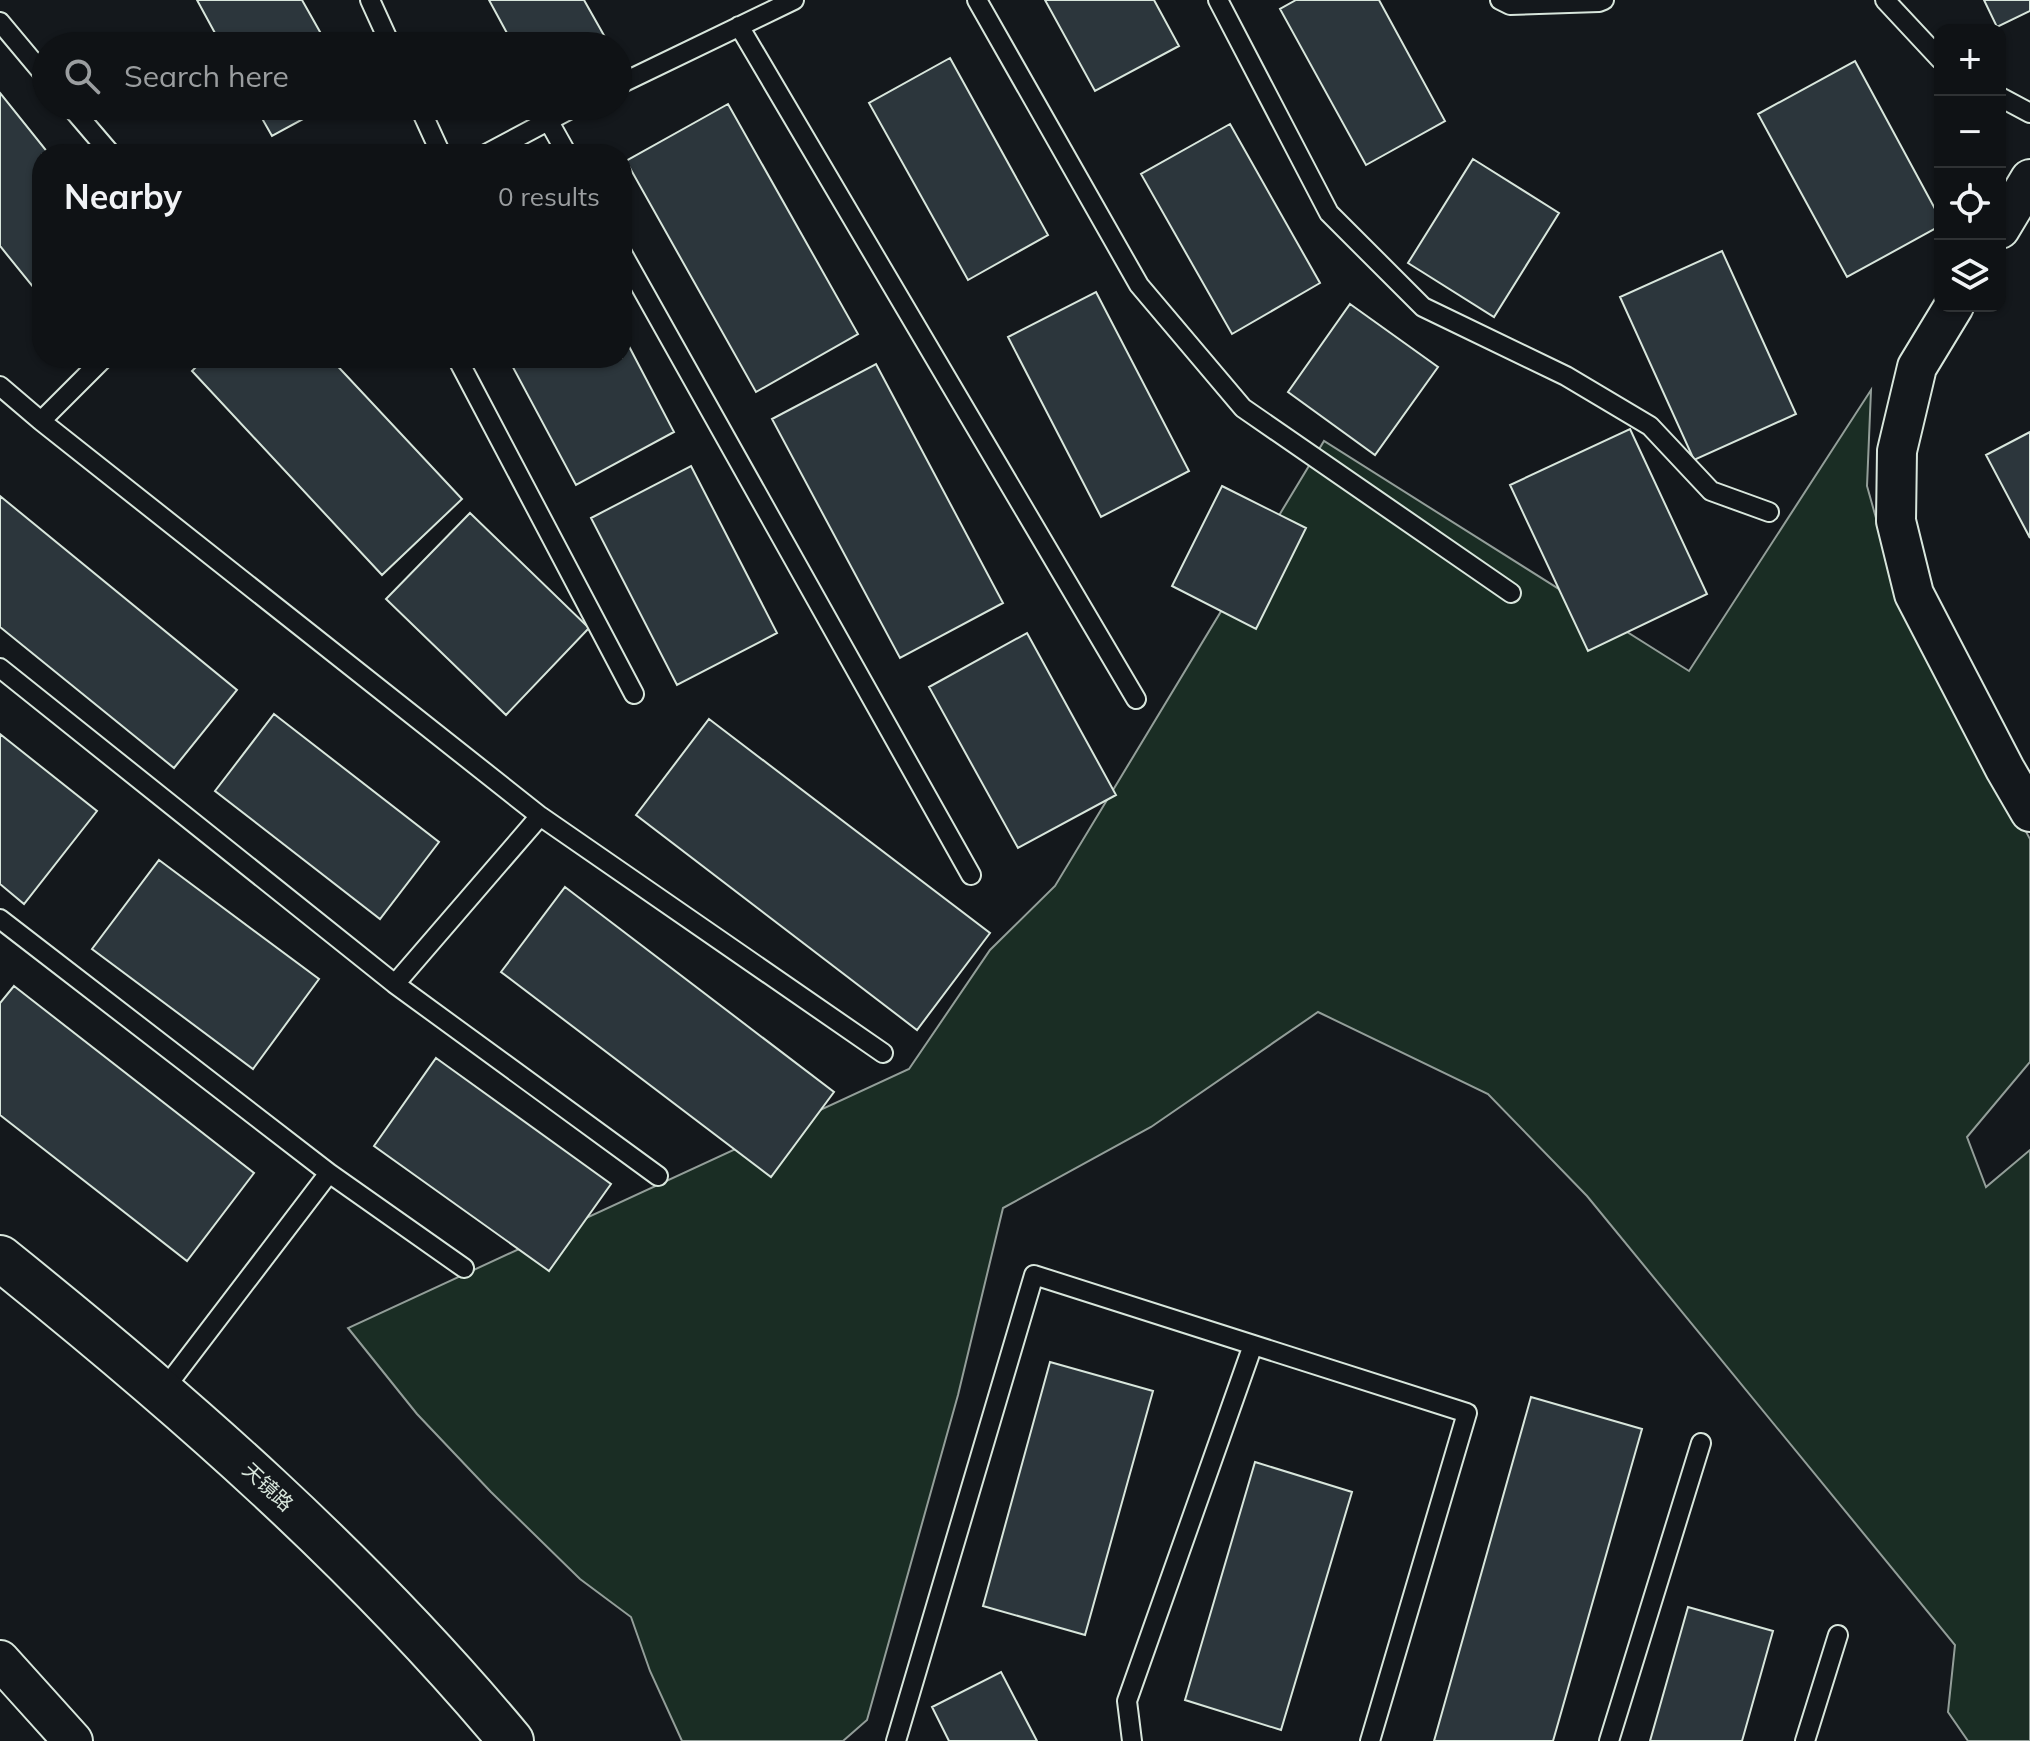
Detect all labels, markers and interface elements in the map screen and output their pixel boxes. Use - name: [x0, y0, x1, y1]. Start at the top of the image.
- map controls: [1934, 24, 2006, 312]
- button: +: [1934, 24, 2006, 96]
- search box: [32, 32, 632, 120]
- icon: search: [60, 54, 104, 98]
- text: Search here: [124, 57, 289, 95]
- button: −: [1934, 96, 2006, 168]
- button: locate: [1934, 168, 2006, 240]
- text: Nearby: [64, 175, 182, 218]
- text: 0 results: [498, 180, 600, 213]
- button: layers: [1934, 240, 2006, 312]
- street label: 天镜路: [238, 1457, 299, 1516]

